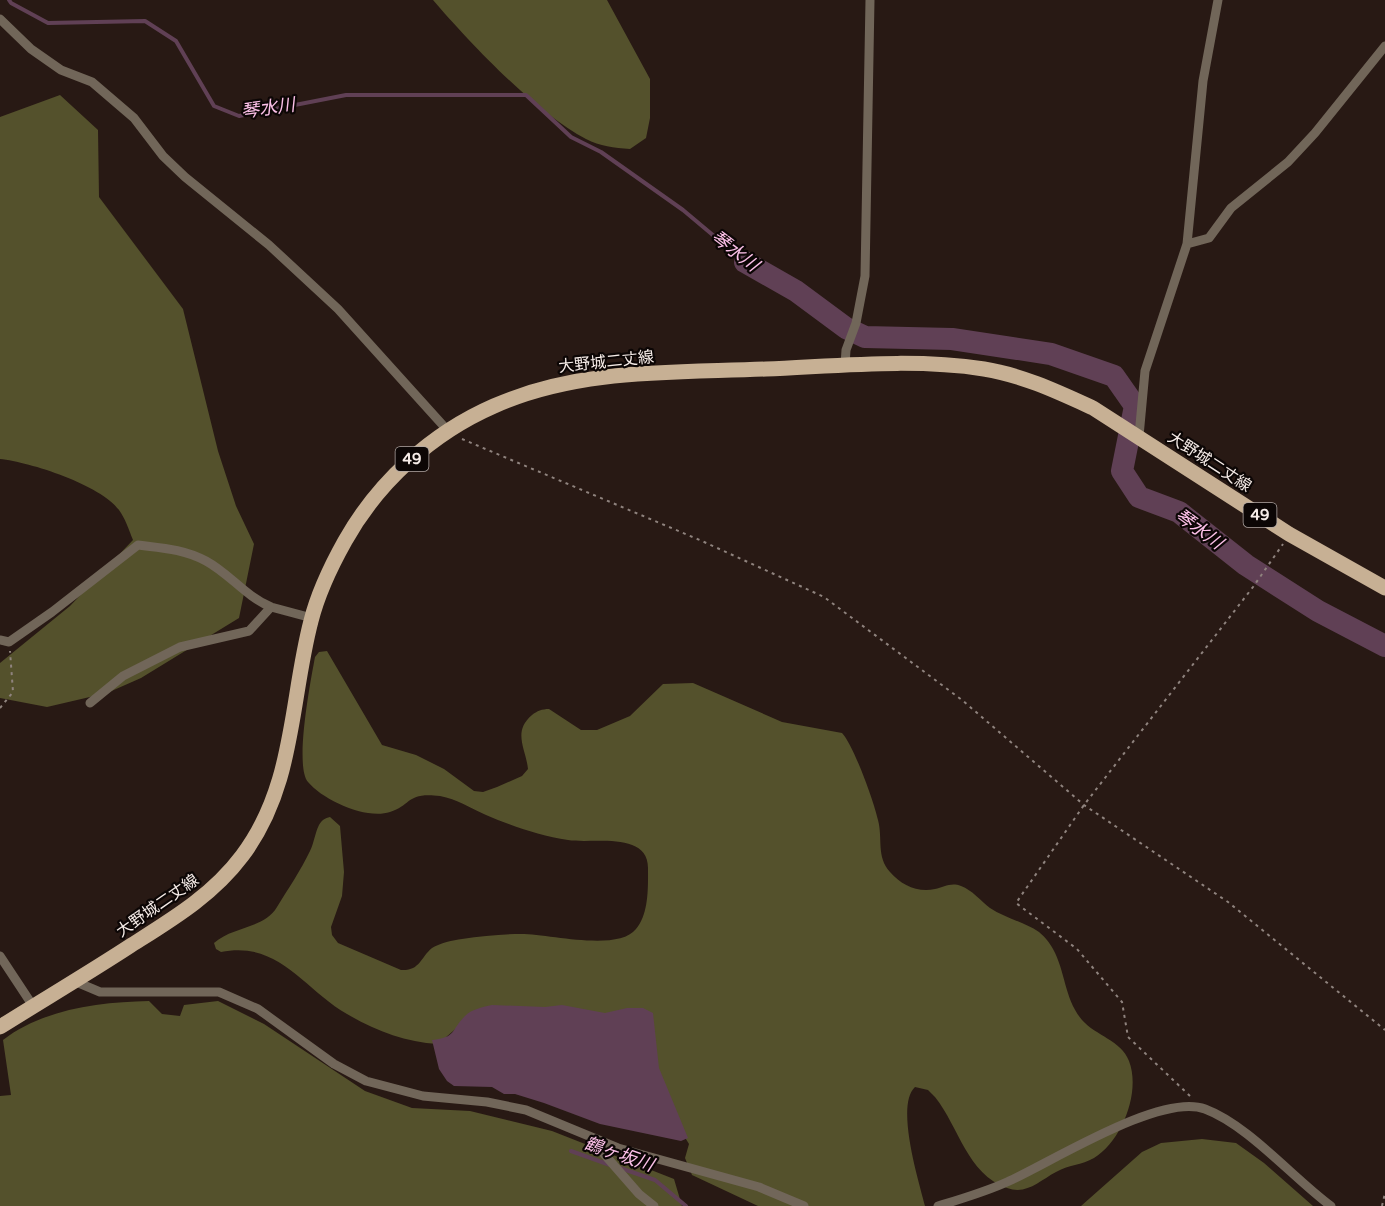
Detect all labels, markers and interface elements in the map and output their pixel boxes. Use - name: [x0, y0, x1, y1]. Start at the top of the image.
- water label: 琴水川: [240, 93, 298, 123]
- water label: 琴水川: [707, 226, 765, 277]
- street label: 大野城二丈線: [557, 347, 655, 377]
- street label: 大野城二丈線: [1164, 427, 1255, 496]
- road number: 49: [396, 447, 428, 471]
- road number: 49: [1244, 503, 1276, 527]
- water label: 琴水川: [1171, 504, 1229, 555]
- street label: 大野城二丈線: [113, 870, 203, 942]
- water label: 鶴ヶ坂川: [581, 1132, 659, 1177]

